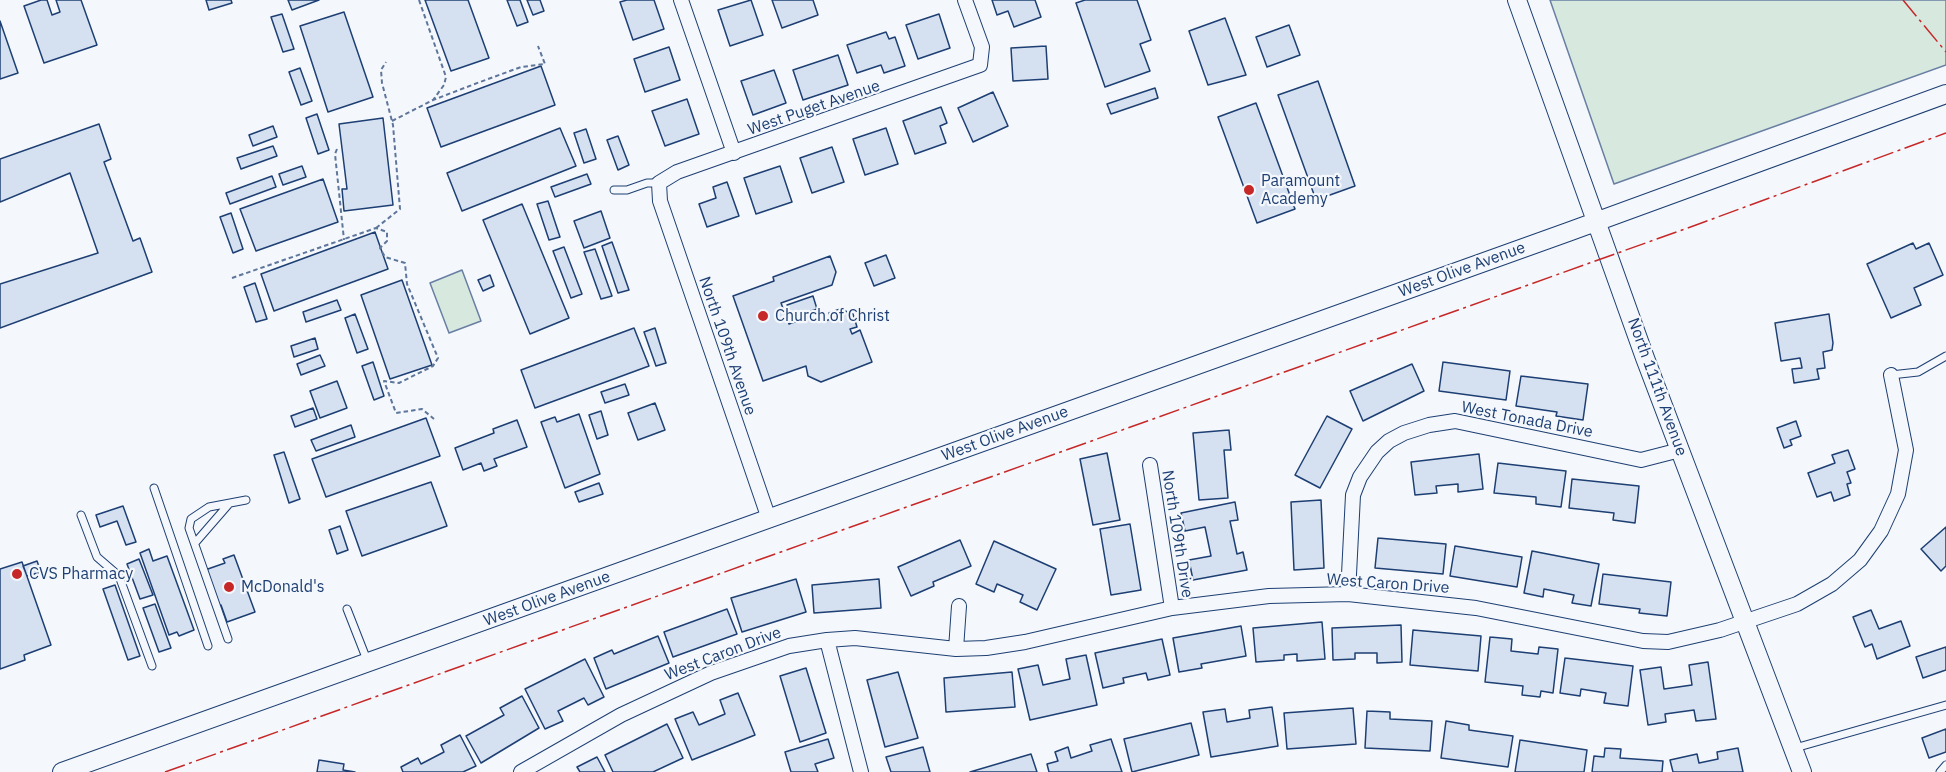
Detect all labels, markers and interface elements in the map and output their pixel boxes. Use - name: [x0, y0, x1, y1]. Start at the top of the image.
- street label: West Puget Avenue: [745, 76, 883, 140]
- place label: Paramount Academy: [1261, 171, 1340, 209]
- marker: Paramount Academy: [1242, 183, 1256, 197]
- street label: West Olive Avenue: [1396, 238, 1528, 302]
- street label: North 109th Avenue: [694, 274, 760, 418]
- place label: Church of Christ: [775, 306, 890, 326]
- marker: Church of Christ: [756, 309, 770, 323]
- street label: North 111th Avenue: [1623, 315, 1691, 459]
- street label: West Tonada Drive: [1460, 398, 1594, 442]
- street label: West Olive Avenue: [939, 402, 1071, 466]
- street label: North 109th Drive: [1157, 469, 1197, 599]
- place label: CVS Pharmacy: [29, 564, 133, 584]
- marker: CVS Pharmacy: [10, 567, 24, 581]
- street label: West Olive Avenue: [481, 567, 613, 631]
- street label: West Caron Drive: [1326, 570, 1450, 598]
- place label: McDonald's: [241, 577, 325, 597]
- marker: McDonald's: [222, 580, 236, 594]
- street label: West Caron Drive: [662, 623, 784, 685]

